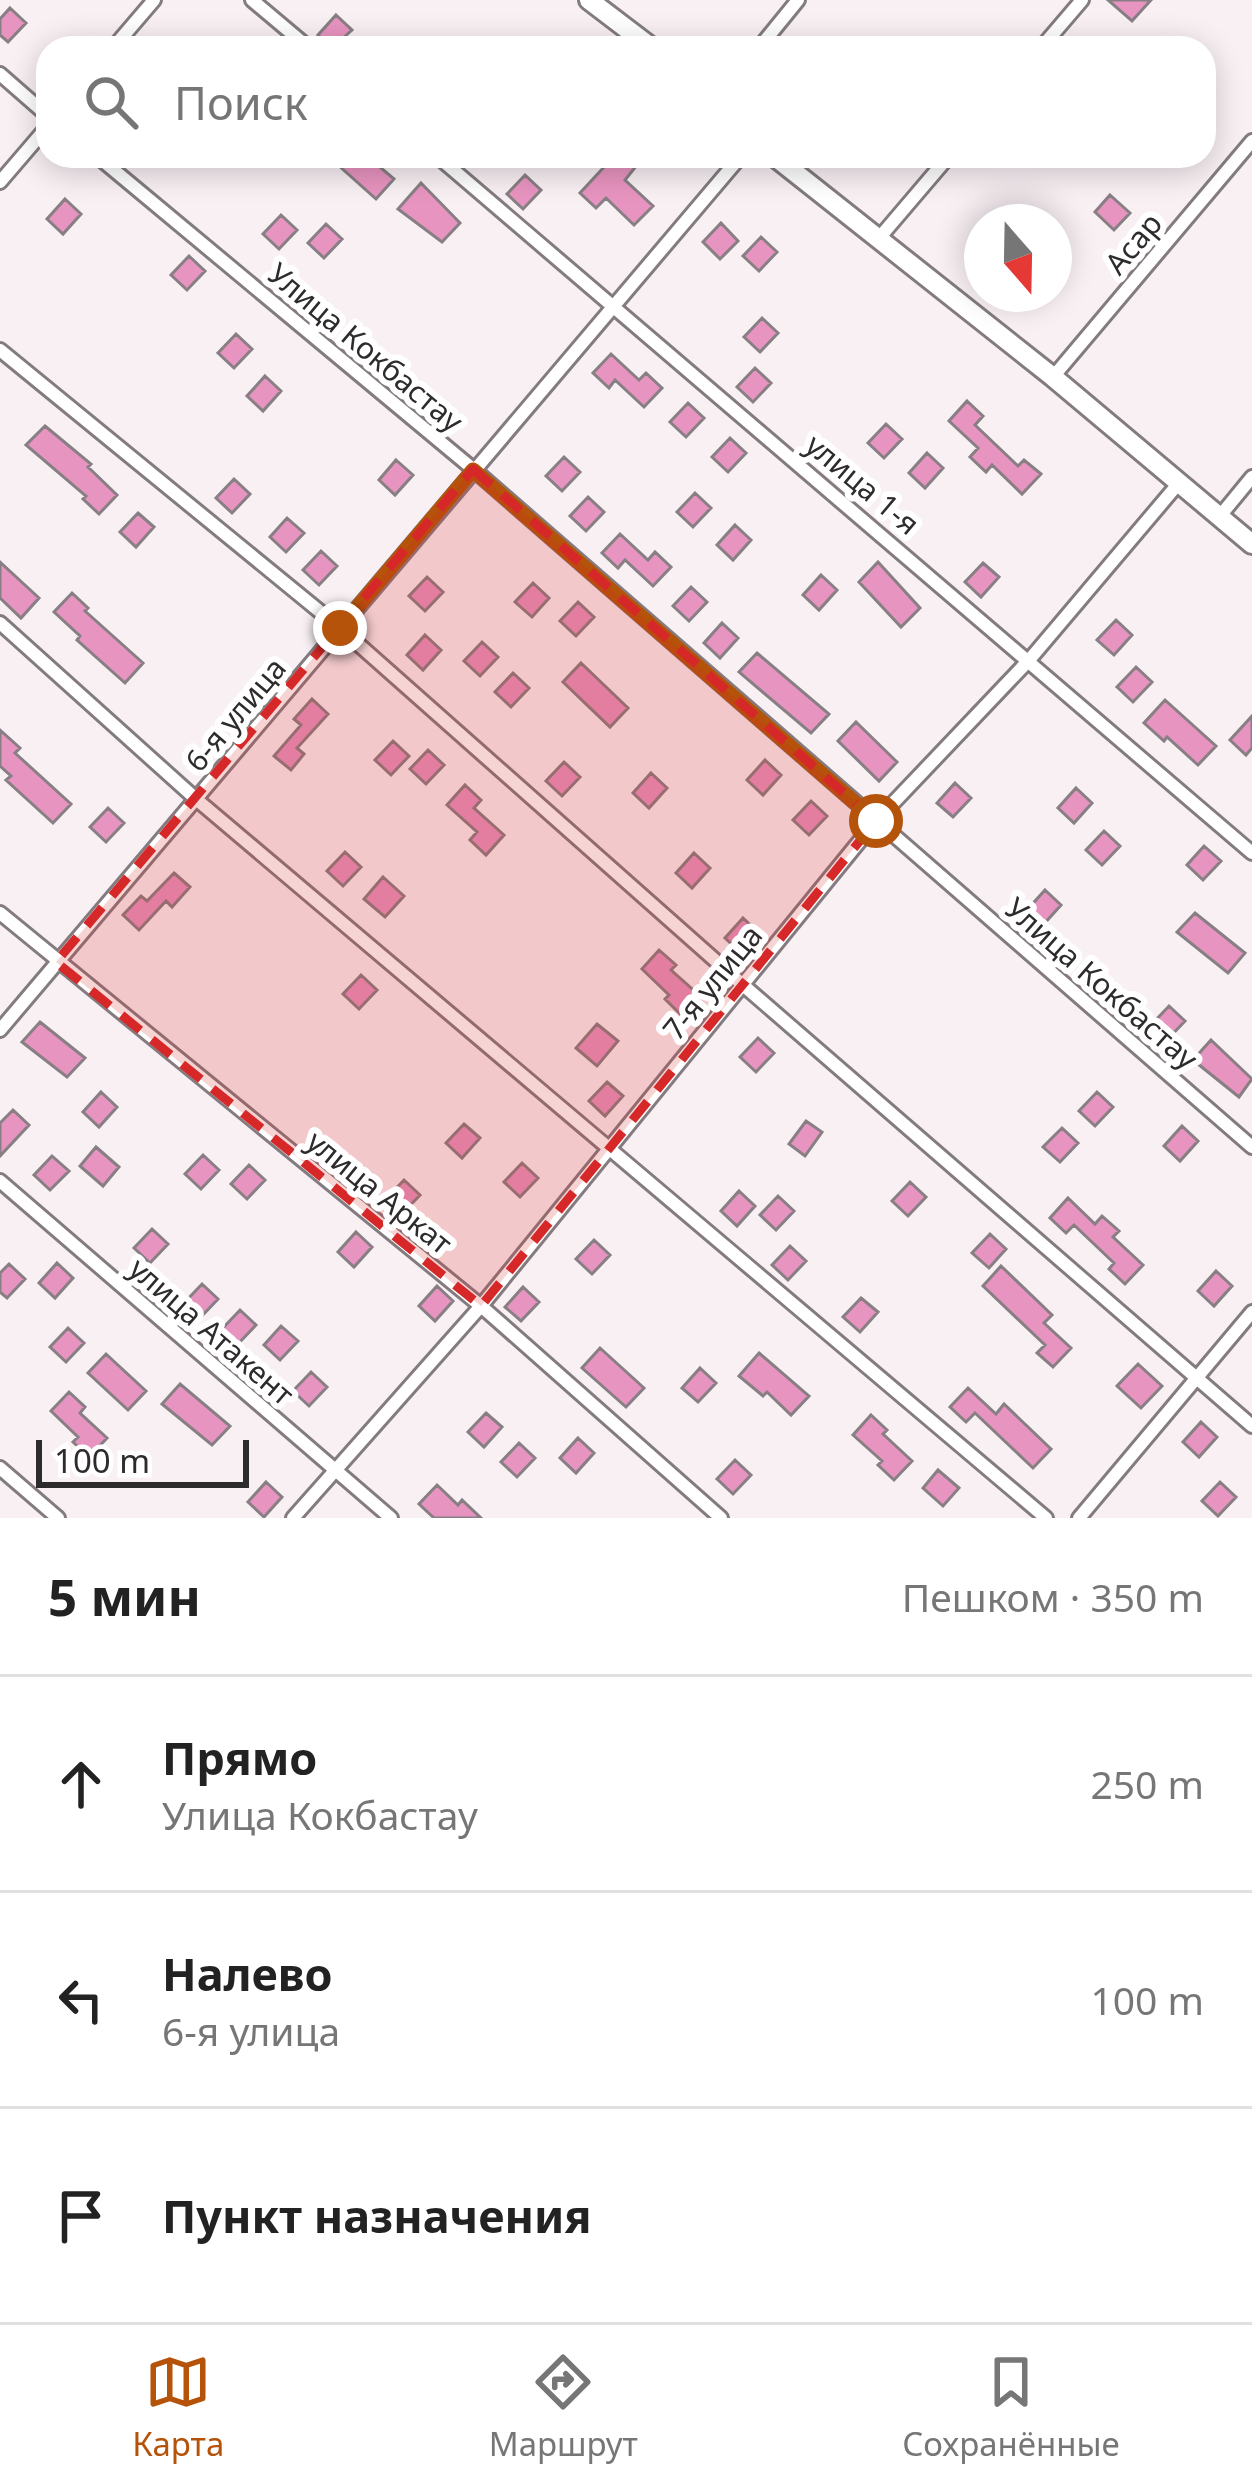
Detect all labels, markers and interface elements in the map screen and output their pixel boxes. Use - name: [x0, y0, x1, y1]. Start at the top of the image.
- search box: [36, 36, 1216, 168]
- icon: search: [78, 69, 144, 135]
- text: Поиск: [174, 72, 308, 133]
- north arrow: [964, 204, 1072, 312]
- street label: Асар: [1095, 204, 1171, 282]
- street label: Улица Кокбастау: [260, 253, 473, 441]
- street label: улица 1-я: [797, 424, 929, 544]
- route end: [313, 601, 367, 655]
- street label: 6-я улица: [175, 648, 295, 780]
- route start: [849, 794, 903, 848]
- street label: Улица Кокбастау: [997, 888, 1208, 1079]
- street label: 7-я улица: [653, 916, 771, 1048]
- street label: улица Аркат: [299, 1121, 461, 1263]
- street label: улица Атакент: [121, 1248, 303, 1414]
- scale bar: [36, 1434, 249, 1487]
- text: 100 m: [54, 1438, 150, 1483]
- text: 5 мин: [48, 1561, 201, 1631]
- text: Пешком · 350 m: [902, 1570, 1204, 1623]
- text: Прямо: [162, 1727, 317, 1788]
- icon: ahead: [48, 1751, 114, 1817]
- text: 250 m: [1090, 1757, 1204, 1810]
- text: Улица Кокбастау: [162, 1788, 478, 1841]
- text: Налево: [162, 1943, 333, 2004]
- icon: left: [48, 1967, 114, 2033]
- text: 100 m: [1090, 1973, 1204, 2026]
- text: 6-я улица: [162, 2004, 340, 2057]
- icon: arrive: [48, 2183, 114, 2249]
- text: Пункт назначения: [162, 2185, 592, 2246]
- tab: Карта: [132, 2349, 224, 2466]
- tab: Маршрут: [489, 2349, 638, 2466]
- tab: Сохранённые: [902, 2349, 1120, 2466]

